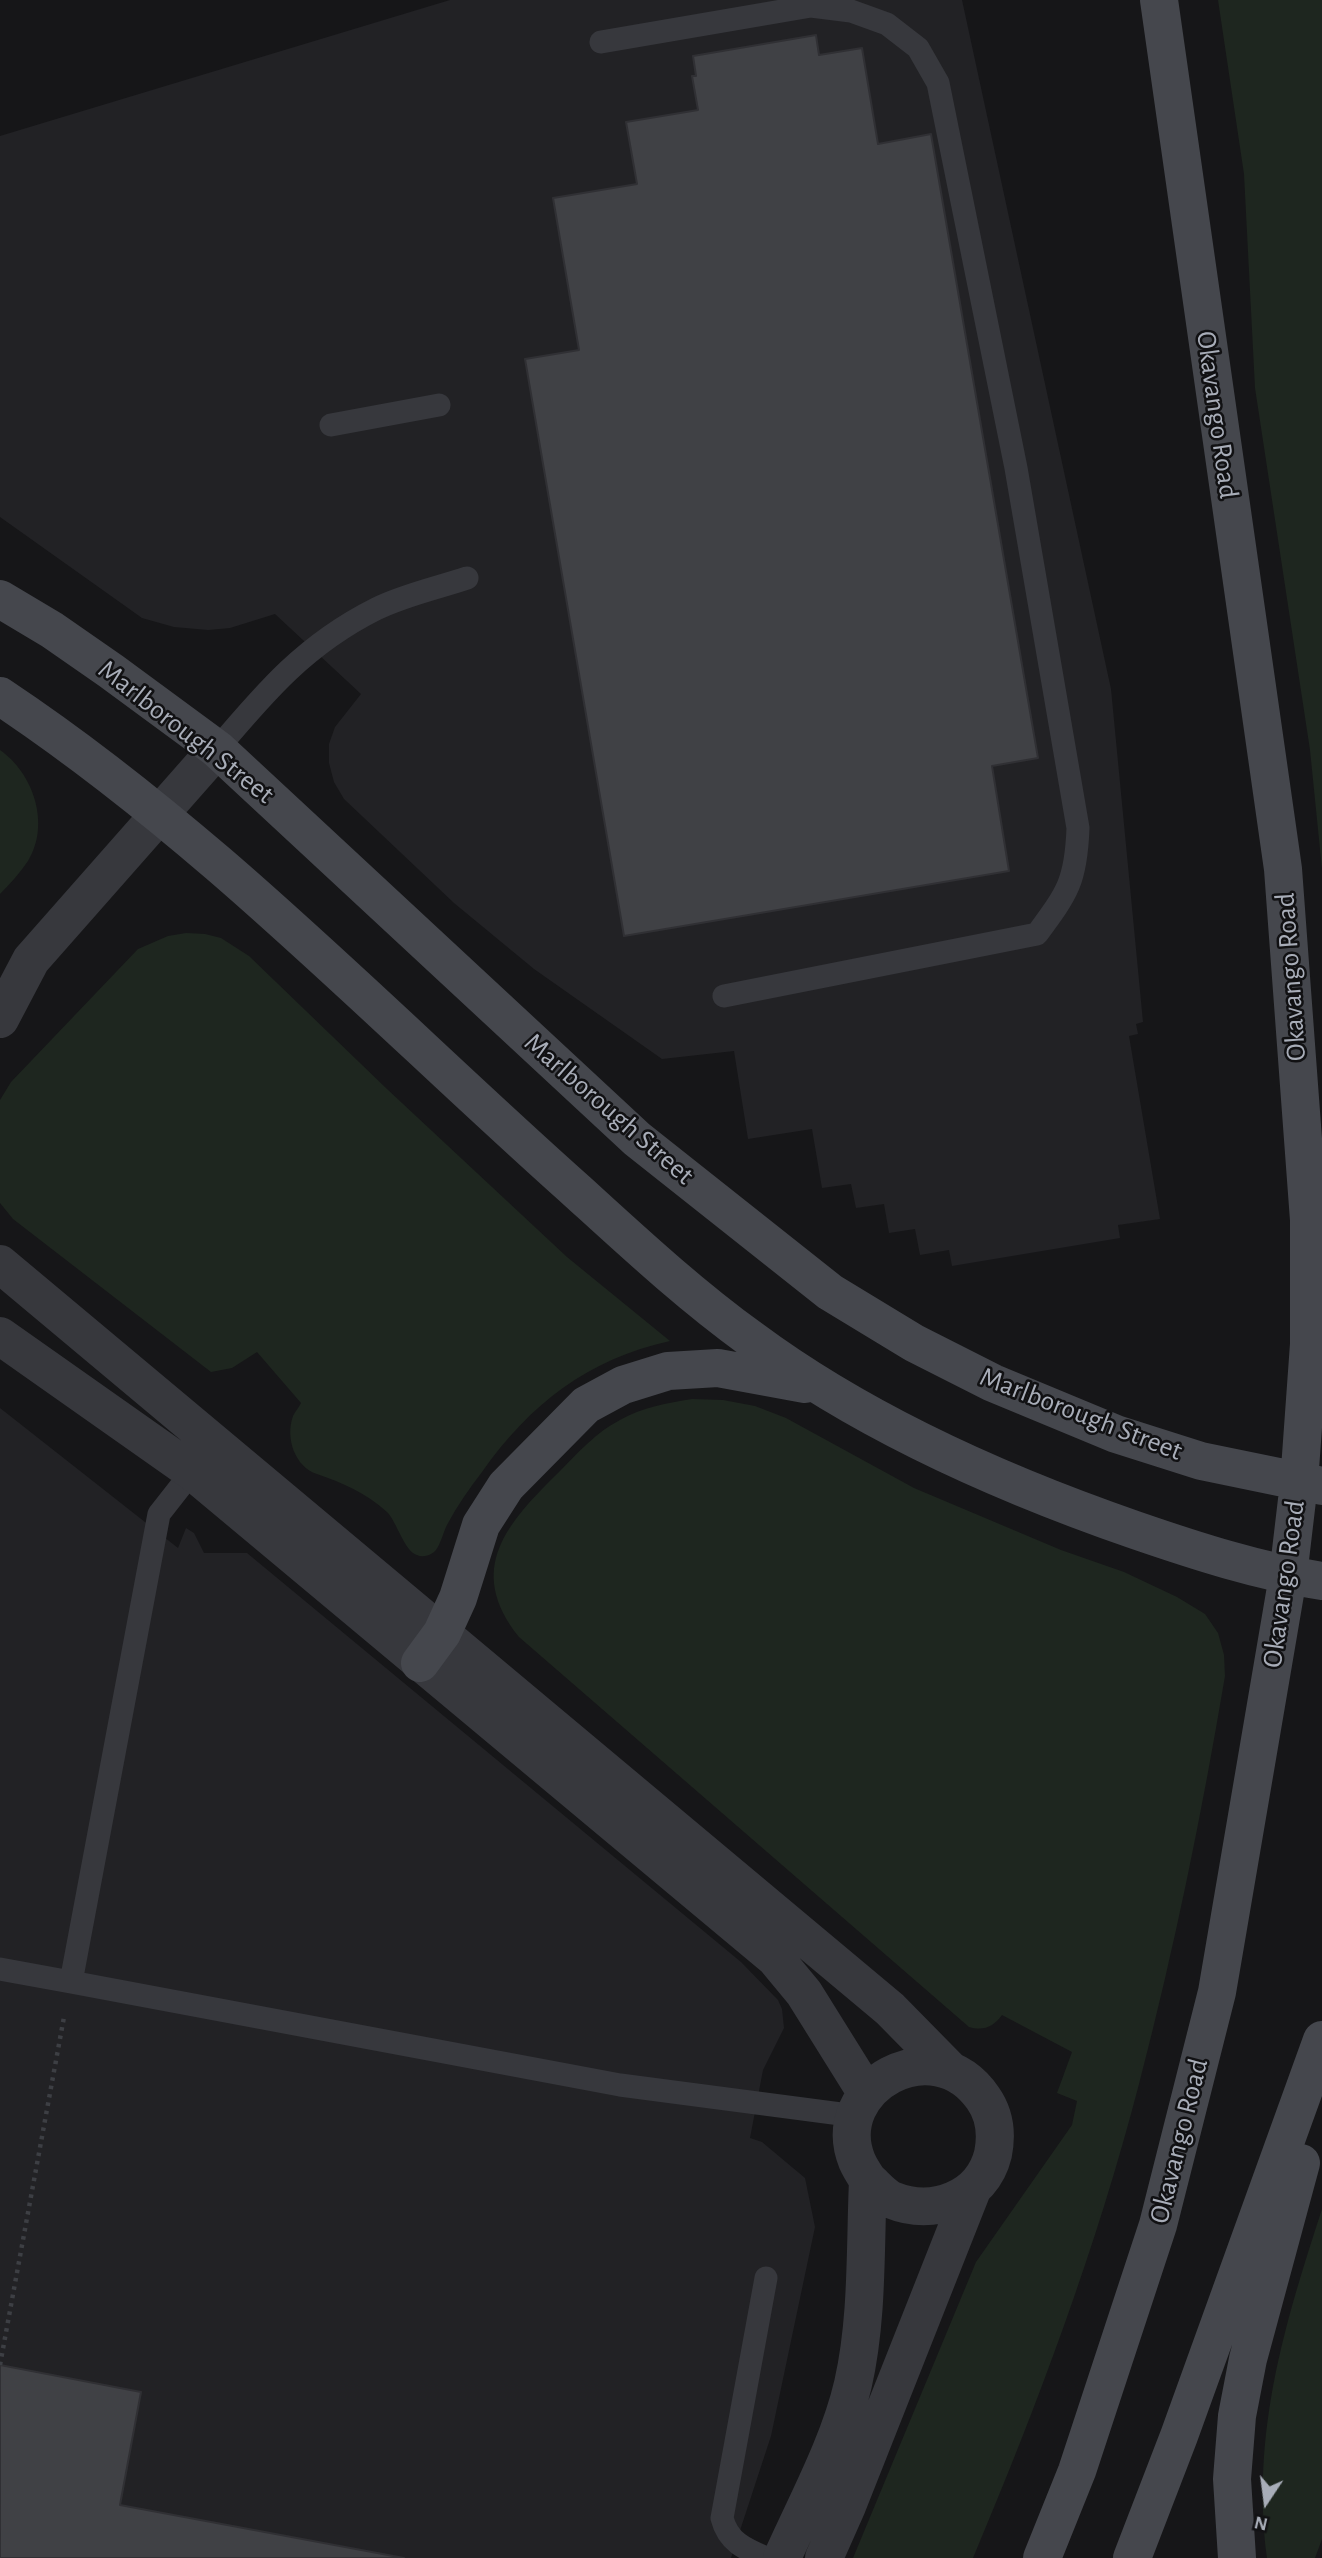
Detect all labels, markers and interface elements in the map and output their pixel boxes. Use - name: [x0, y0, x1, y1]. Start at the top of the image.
- street label: Okavango Road: [1189, 329, 1245, 501]
- street label: Marlborough Street: [91, 653, 281, 811]
- street label: Okavango Road: [1268, 892, 1314, 1062]
- street label: Marlborough Street: [517, 1026, 701, 1192]
- street label: Marlborough Street: [975, 1360, 1187, 1468]
- street label: Okavango Road: [1256, 1498, 1312, 1670]
- street label: Okavango Road: [1142, 2055, 1216, 2227]
- north arrow: [1231, 2467, 1301, 2537]
- text: N: [1253, 2512, 1270, 2534]

